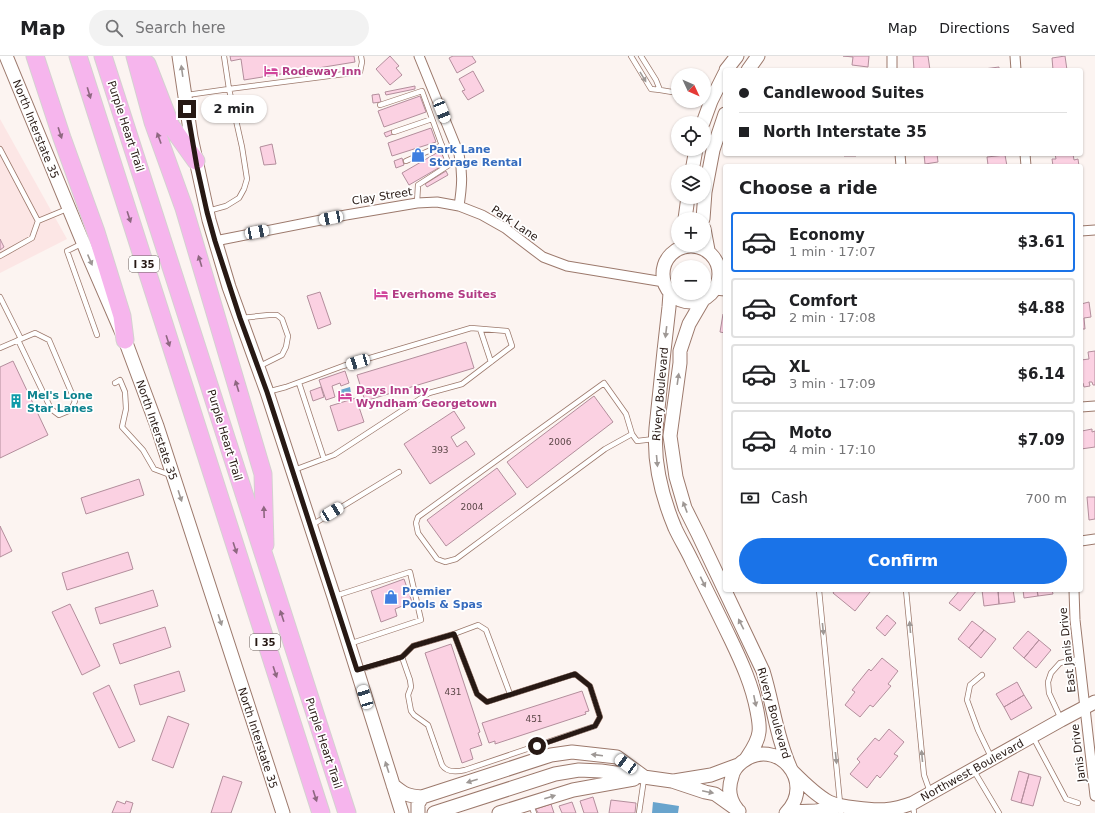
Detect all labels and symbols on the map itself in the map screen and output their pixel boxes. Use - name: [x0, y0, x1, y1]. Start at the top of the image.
- hotel icon: Rodeway Inn: [263, 63, 279, 79]
- one-way arrow: [179, 65, 185, 77]
- place label: Rodeway Inn: [282, 65, 361, 78]
- north arrow: [671, 68, 711, 108]
- one-way arrow: [639, 71, 646, 83]
- street label: North Interstate 35: [10, 78, 61, 181]
- street label: Purple Heart Trail: [105, 79, 146, 173]
- one-way arrow: [86, 88, 92, 100]
- callout: 2 min: [201, 95, 267, 123]
- car: [432, 98, 452, 124]
- route end: [178, 100, 196, 118]
- one-way arrow: [57, 127, 63, 139]
- one-way arrow: [155, 131, 161, 143]
- place label: Park Lane Storage Rental: [429, 143, 522, 169]
- shop icon: Park Lane Storage Rental: [410, 147, 426, 163]
- street label: Clay Street: [351, 185, 414, 208]
- street label: Park Lane: [489, 203, 541, 244]
- car: [318, 210, 344, 226]
- one-way arrow: [126, 211, 132, 223]
- car: [244, 224, 270, 240]
- one-way arrow: [87, 255, 93, 266]
- one-way arrow: [197, 255, 203, 267]
- road number: I 35: [129, 256, 159, 272]
- hotel icon: Everhome Suites: [373, 286, 389, 302]
- place label: Everhome Suites: [392, 288, 497, 301]
- one-way arrow: [663, 326, 669, 338]
- one-way arrow: [166, 335, 172, 347]
- street label: Rivery Boulevard: [650, 347, 671, 442]
- car: [345, 353, 371, 371]
- one-way arrow: [674, 373, 681, 386]
- street label: North Interstate 35: [133, 378, 180, 482]
- one-way arrow: [234, 379, 240, 391]
- place label: Days Inn by Wyndham Georgetown: [356, 384, 497, 410]
- street label: Purple Heart Trail: [204, 388, 245, 482]
- hotel icon: Days Inn by Wyndham Georgetown: [337, 388, 353, 404]
- place label: Mel's Lone Star Lanes: [27, 389, 94, 415]
- building icon: Mel's Lone Star Lanes: [8, 393, 24, 409]
- house number: 2006: [549, 437, 572, 447]
- house number: 393: [431, 445, 449, 455]
- one-way arrow: [653, 455, 660, 467]
- one-way arrow: [177, 490, 183, 502]
- car: [319, 501, 345, 523]
- one-way arrow: [682, 501, 688, 513]
- house number: 2004: [461, 502, 484, 512]
- one-way arrow: [261, 505, 267, 518]
- one-way arrow: [232, 543, 238, 555]
- one-way arrow: [699, 576, 706, 588]
- place label: Premier Pools & Spas: [402, 585, 483, 611]
- shop icon: Premier Pools & Spas: [383, 589, 399, 605]
- street label: East Janis Drive: [1057, 606, 1078, 693]
- one-way arrow: [279, 610, 285, 622]
- one-way arrow: [217, 614, 223, 626]
- one-way arrow: [738, 618, 745, 630]
- one-way arrow: [906, 620, 913, 633]
- one-way arrow: [819, 623, 826, 635]
- road number: I 35: [250, 634, 280, 650]
- one-way arrow: [272, 666, 278, 678]
- street label: Rivery Boulevard: [754, 666, 793, 760]
- car: [356, 684, 374, 710]
- street label: North Interstate 35: [235, 686, 280, 790]
- house number: 431: [444, 687, 462, 697]
- one-way arrow: [752, 694, 758, 707]
- street label: Purple Heart Trail: [303, 696, 344, 790]
- house number: 451: [525, 714, 543, 724]
- street label: Janis Drive: [1068, 723, 1089, 784]
- route start: [528, 737, 546, 755]
- street label: Northwest Boulevard: [918, 737, 1026, 804]
- one-way arrow: [919, 750, 925, 762]
- one-way arrow: [591, 752, 603, 758]
- car: [613, 752, 639, 776]
- one-way arrow: [832, 752, 839, 764]
- one-way arrow: [384, 761, 390, 773]
- one-way arrow: [466, 778, 478, 784]
- one-way arrow: [312, 790, 318, 802]
- one-way arrow: [701, 790, 714, 796]
- one-way arrow: [544, 794, 556, 800]

